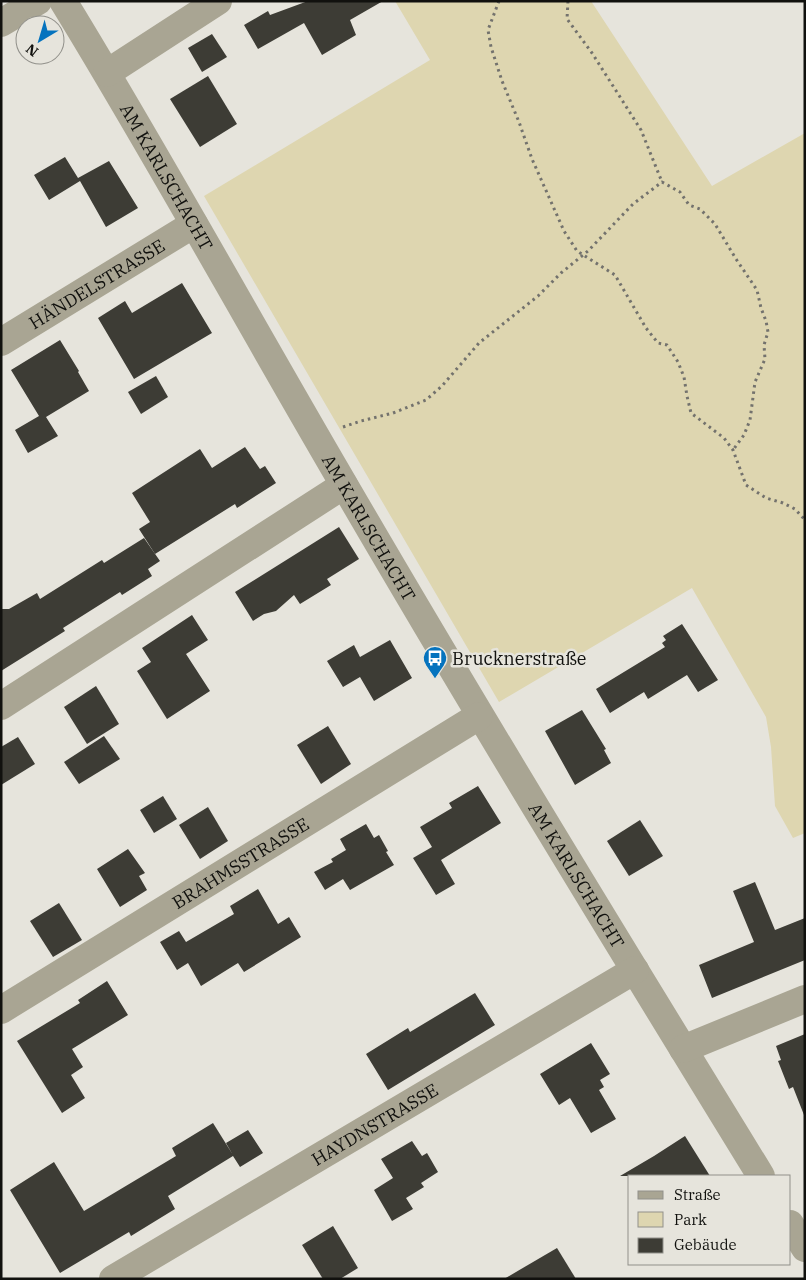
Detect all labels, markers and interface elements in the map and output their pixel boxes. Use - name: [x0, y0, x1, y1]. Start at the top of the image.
- north arrow: [15, 15, 65, 65]
- text: N: [22, 40, 42, 61]
- street label: AM KARLSCHACHT: [115, 99, 218, 254]
- street label: HÄNDELSTRASSE: [24, 233, 169, 334]
- street label: AM KARLSCHACHT: [317, 450, 421, 605]
- bus stop icon: Brucknerstraße: [422, 645, 448, 679]
- place label: Brucknerstraße: [452, 647, 586, 670]
- street label: AM KARLSCHACHT: [524, 798, 630, 952]
- street label: BRAHMSSTRASSE: [168, 812, 313, 914]
- street label: HAYDNSTRASSE: [307, 1078, 442, 1170]
- legend: [628, 1175, 791, 1265]
- text: Straße: [674, 1185, 721, 1204]
- text: Park: [674, 1210, 707, 1229]
- text: Gebäude: [674, 1235, 737, 1254]

